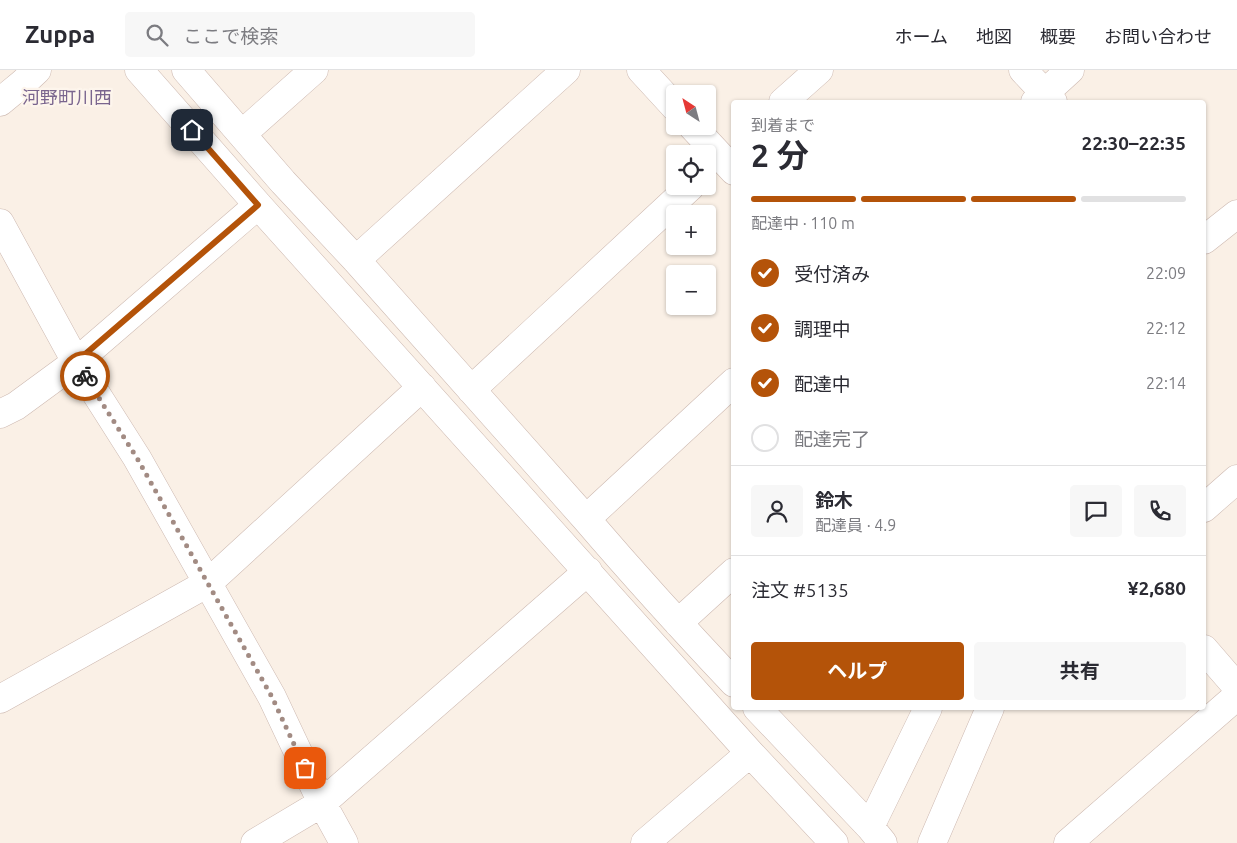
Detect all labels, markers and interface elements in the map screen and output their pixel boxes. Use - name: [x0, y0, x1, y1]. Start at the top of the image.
- search box: [125, 12, 475, 57]
- text: Zuppa: [25, 21, 95, 48]
- icon: search: [143, 21, 171, 49]
- text: ここで検索: [183, 25, 278, 47]
- text: ホーム: [895, 26, 948, 46]
- text: 地図: [976, 26, 1012, 46]
- text: 概要: [1040, 26, 1076, 46]
- text: お問い合わせ: [1104, 26, 1212, 46]
- north arrow: [666, 85, 716, 135]
- map controls: [666, 85, 716, 315]
- district label: 河野町川西: [22, 87, 112, 107]
- pin: [171, 109, 213, 151]
- icon: home: [178, 116, 206, 144]
- text: 到着まで: [751, 116, 815, 134]
- text: 22:30–22:35: [1081, 132, 1186, 154]
- text: 2 分: [751, 137, 809, 173]
- button: locate: [666, 145, 716, 195]
- button: +: [666, 205, 716, 255]
- text: 配達中 · 110 m: [751, 214, 855, 232]
- icon: check: [751, 259, 779, 287]
- text: 受付済み: [794, 263, 870, 285]
- text: 22:09: [1146, 264, 1186, 282]
- button: −: [666, 265, 716, 315]
- icon: check: [751, 314, 779, 342]
- text: 調理中: [794, 318, 851, 340]
- text: 22:12: [1146, 319, 1186, 337]
- courier: [60, 351, 110, 401]
- icon: bike: [71, 362, 99, 390]
- icon: check: [751, 369, 779, 397]
- text: 配達中: [794, 373, 851, 395]
- text: 22:14: [1146, 374, 1186, 392]
- text: 配達完了: [794, 428, 870, 450]
- button: person: [751, 485, 803, 537]
- button: chat: [1070, 485, 1122, 537]
- button: phone: [1134, 485, 1186, 537]
- text: 鈴木: [815, 489, 853, 511]
- text: 配達員 · 4.9: [815, 516, 896, 534]
- text: ¥2,680: [1128, 577, 1186, 599]
- text: 注文 #5135: [751, 579, 849, 601]
- button: ヘルプ: [751, 642, 964, 700]
- button: 共有: [974, 642, 1186, 700]
- pin: [284, 747, 326, 789]
- icon: bag: [291, 754, 319, 782]

